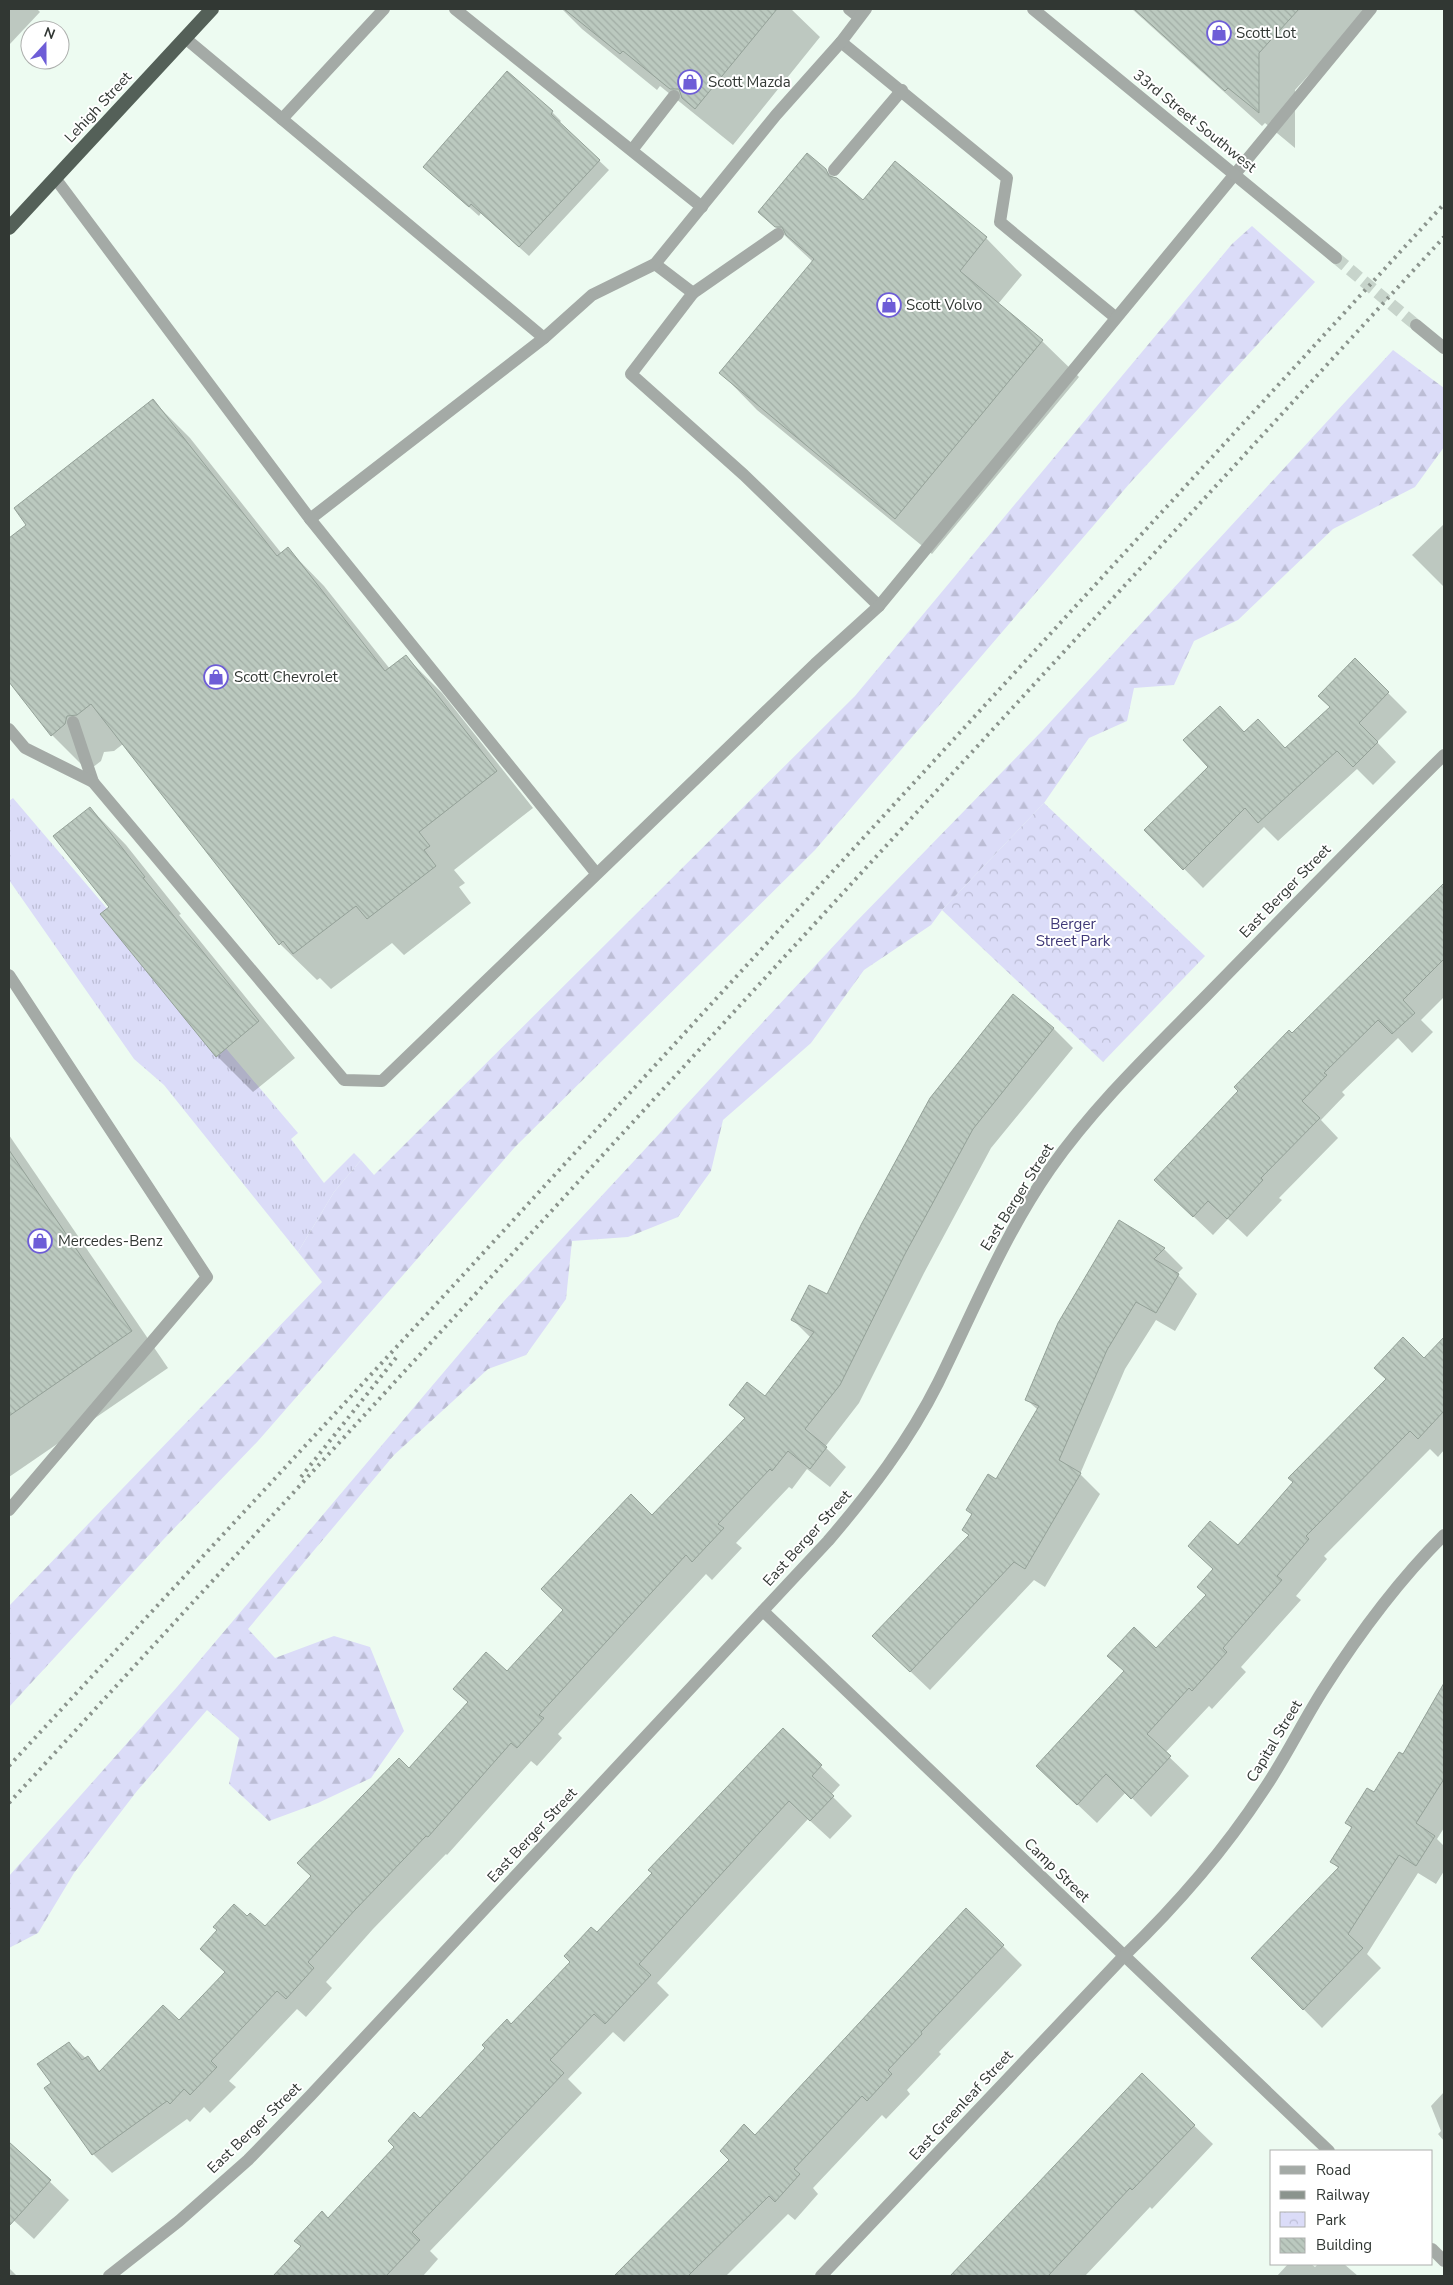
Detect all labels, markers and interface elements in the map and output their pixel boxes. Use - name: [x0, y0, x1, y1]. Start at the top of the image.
- north arrow: [20, 20, 70, 70]
- shop icon: Scott Lot: [1206, 20, 1232, 46]
- text: N: [41, 23, 58, 44]
- place label: Scott Lot: [1236, 23, 1297, 43]
- street label: 33rd Street Southwest: [1129, 65, 1261, 177]
- street label: Lehigh Street: [60, 67, 137, 147]
- shop icon: Scott Mazda: [677, 69, 703, 95]
- place label: Scott Mazda: [708, 72, 791, 92]
- shop icon: Scott Volvo: [876, 292, 902, 318]
- place label: Scott Volvo: [906, 295, 982, 315]
- shop icon: Scott Chevrolet: [203, 664, 229, 690]
- place label: Scott Chevrolet: [234, 667, 339, 687]
- street label: East Berger Street: [1235, 839, 1335, 942]
- park label: Berger Street Park: [1036, 914, 1111, 951]
- street label: East Berger Street: [976, 1139, 1059, 1255]
- shop icon: Mercedes-Benz: [27, 1228, 53, 1254]
- place label: Mercedes-Benz: [58, 1231, 163, 1251]
- street label: East Berger Street: [758, 1485, 856, 1590]
- street label: Capital Street: [1242, 1696, 1307, 1786]
- street label: East Berger Street: [483, 1783, 582, 1887]
- street label: Camp Street: [1020, 1834, 1095, 1907]
- street label: East Greenleaf Street: [905, 2045, 1018, 2164]
- street label: East Berger Street: [203, 2078, 306, 2178]
- legend: [1270, 2150, 1433, 2265]
- text: Road: [1316, 2160, 1351, 2180]
- text: Railway: [1316, 2185, 1370, 2205]
- text: Park: [1316, 2210, 1346, 2230]
- text: Building: [1316, 2235, 1372, 2255]

